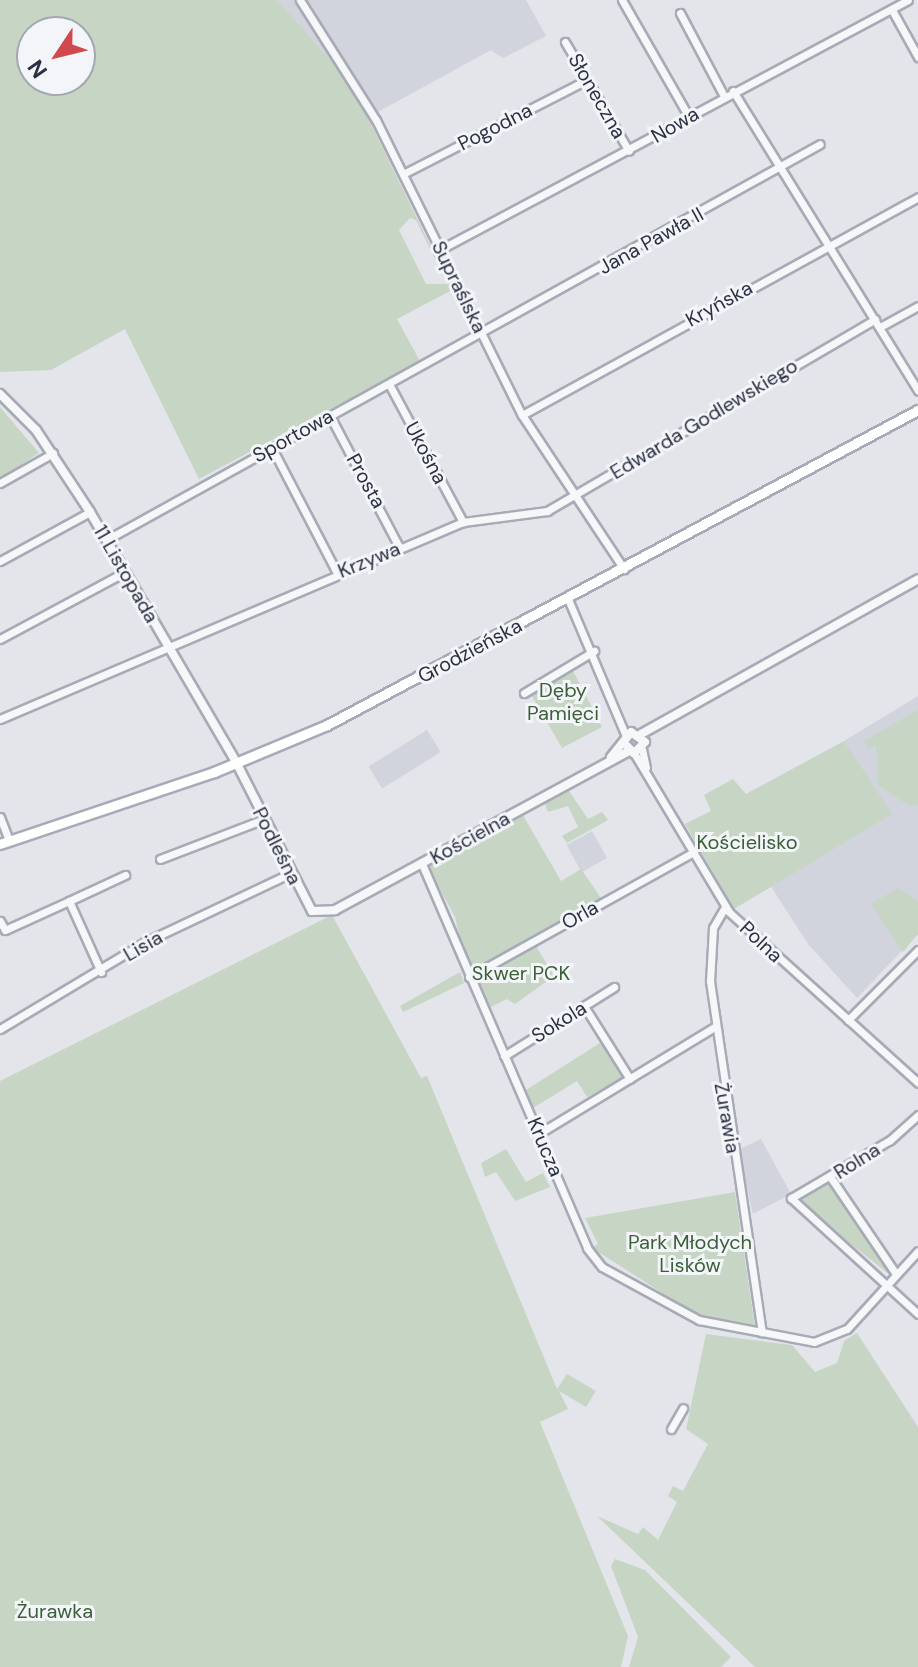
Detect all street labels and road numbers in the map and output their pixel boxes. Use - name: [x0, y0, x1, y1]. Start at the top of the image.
- street label: Słoneczna: [563, 49, 631, 143]
- street label: Pogodna: [454, 98, 536, 156]
- street label: Nowa: [647, 102, 703, 148]
- street label: Jana Pawła II: [594, 202, 708, 280]
- street label: Supraślska: [426, 237, 492, 337]
- street label: Kryńska: [681, 276, 757, 332]
- street label: Edwarda Godlewskiego: [606, 353, 802, 485]
- street label: Sportowa: [249, 404, 337, 468]
- street label: Ukośna: [400, 418, 452, 488]
- street label: Prosta: [341, 449, 391, 513]
- street label: 11 Listopada: [88, 521, 164, 627]
- street label: Krzywa: [334, 537, 404, 583]
- street label: Grodzieńska: [414, 614, 526, 688]
- street label: Podleśna: [247, 803, 307, 889]
- street label: Kościelna: [426, 806, 514, 870]
- street label: Orla: [557, 895, 603, 935]
- street label: Polna: [735, 916, 787, 968]
- street label: Lisia: [119, 925, 167, 967]
- street label: Sokola: [527, 996, 591, 1048]
- street label: Żurawia: [709, 1081, 745, 1155]
- street label: Krucza: [522, 1114, 568, 1180]
- street label: Rolna: [829, 1138, 885, 1184]

